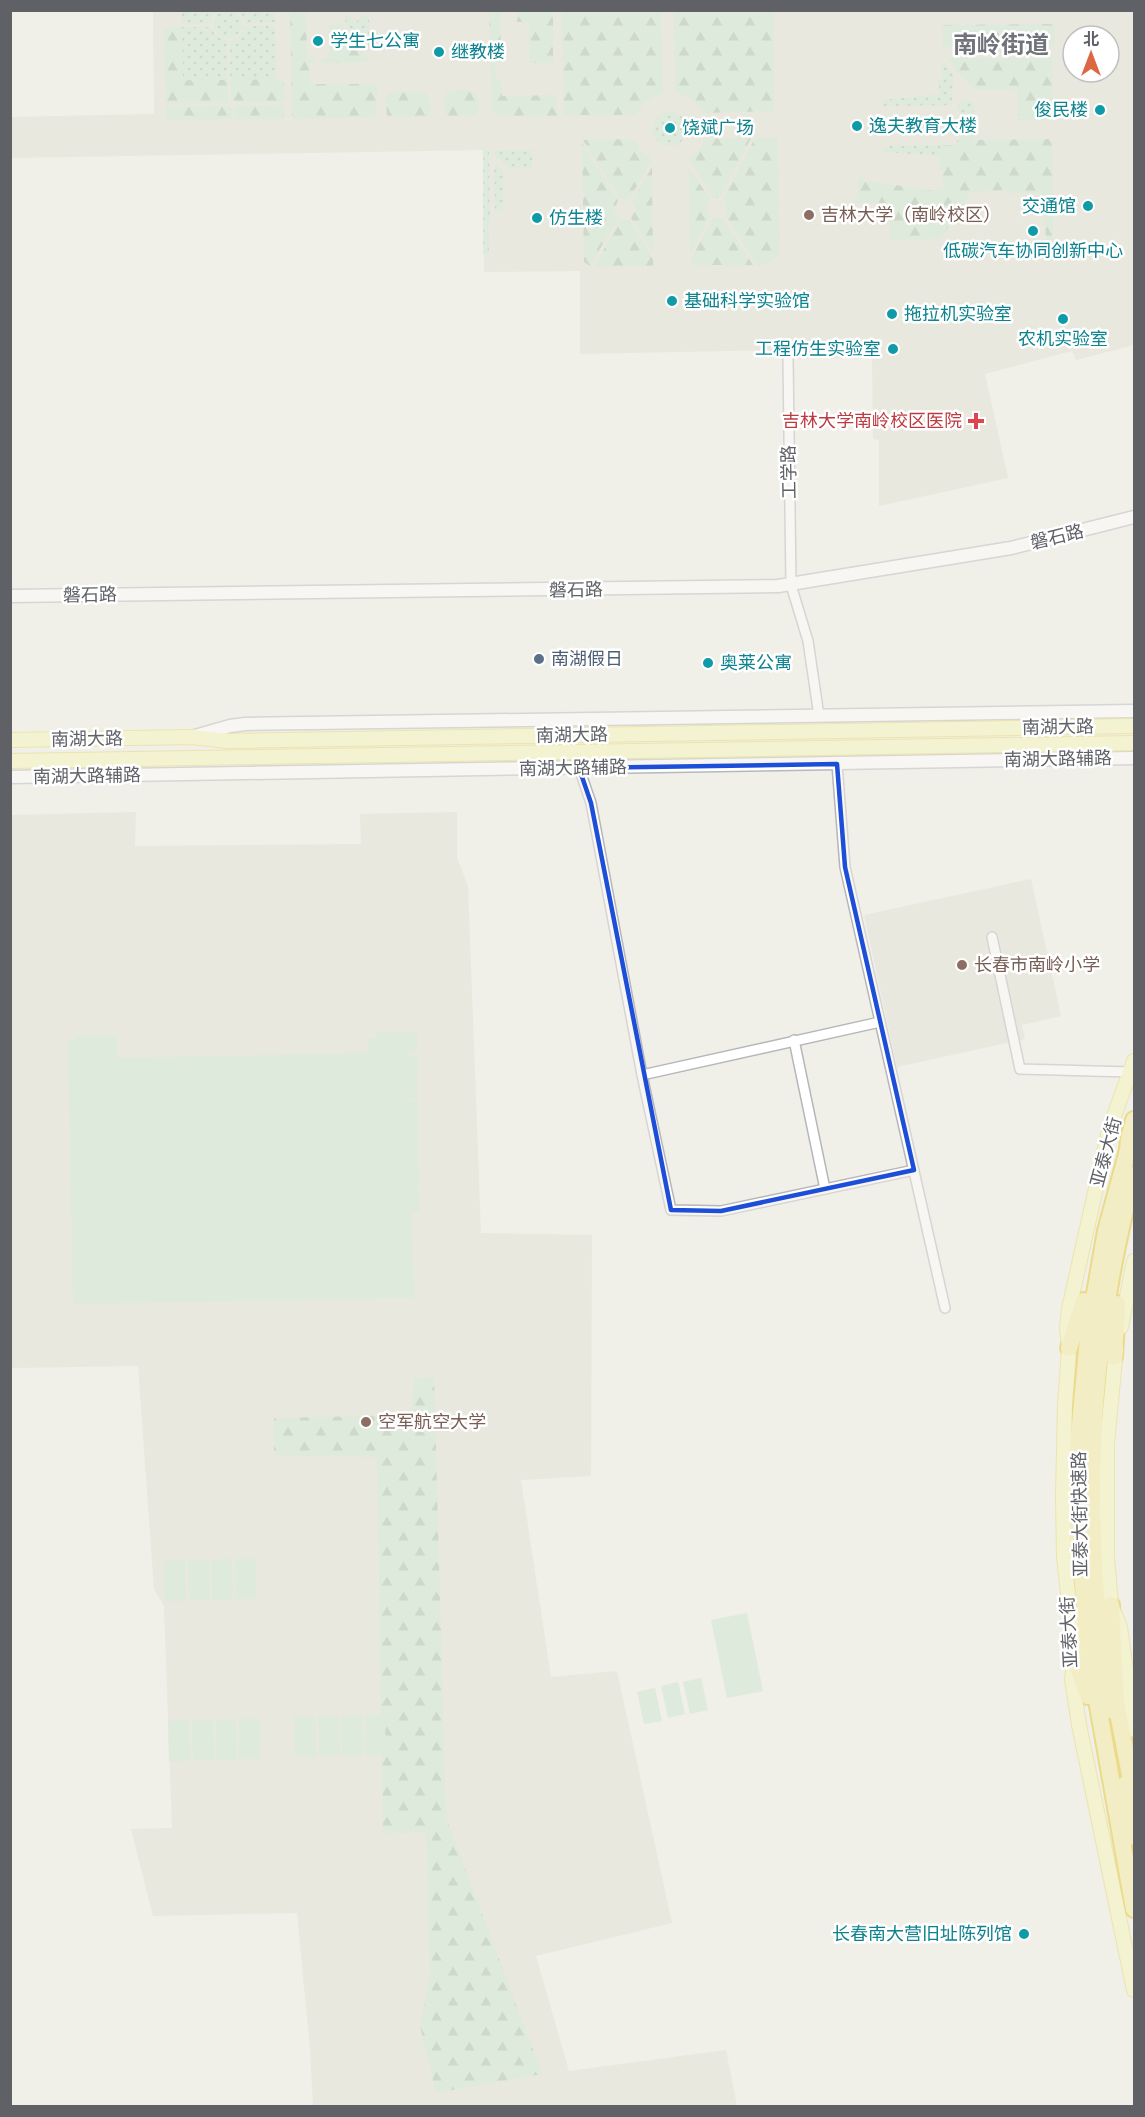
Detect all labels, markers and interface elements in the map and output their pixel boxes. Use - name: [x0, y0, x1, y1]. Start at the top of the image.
- north arrow: [1061, 24, 1121, 84]
- place label: 学生七公寓: [330, 29, 420, 51]
- district label: 南岭街道: [953, 29, 1049, 58]
- text: 北: [1083, 29, 1099, 48]
- marker: 学生七公寓: [311, 34, 325, 48]
- place label: 继教楼: [451, 40, 505, 62]
- marker: 继教楼: [432, 45, 446, 59]
- place label: 俊民楼: [1034, 98, 1088, 120]
- marker: 俊民楼: [1093, 103, 1107, 117]
- place label: 逸夫教育大楼: [869, 114, 977, 136]
- place label: 饶斌广场: [682, 116, 754, 138]
- marker: 逸夫教育大楼: [850, 119, 864, 133]
- marker: 饶斌广场: [663, 121, 677, 135]
- place label: 交通馆: [1022, 194, 1076, 216]
- marker: 交通馆: [1081, 199, 1095, 213]
- place label: 吉林大学（南岭校区）: [821, 203, 1001, 225]
- place label: 仿生楼: [549, 206, 603, 228]
- marker: 吉林大学（南岭校区）: [802, 208, 816, 222]
- marker: 仿生楼: [530, 211, 544, 225]
- marker: 低碳汽车协同创新中心: [1026, 224, 1040, 238]
- place label: 低碳汽车协同创新中心: [943, 239, 1123, 261]
- place label: 基础科学实验馆: [684, 289, 810, 311]
- marker: 基础科学实验馆: [665, 294, 679, 308]
- place label: 拖拉机实验室: [904, 302, 1012, 324]
- marker: 拖拉机实验室: [885, 307, 899, 321]
- marker: 农机实验室: [1056, 312, 1070, 326]
- place label: 农机实验室: [1018, 327, 1108, 349]
- place label: 工程仿生实验室: [755, 337, 881, 359]
- marker: 工程仿生实验室: [886, 342, 900, 356]
- place label: 吉林大学南岭校区医院: [782, 409, 962, 431]
- marker: 吉林大学南岭校区医院: [967, 412, 985, 430]
- street label: 工学路: [777, 445, 799, 499]
- street label: 磐石路: [1028, 519, 1086, 553]
- street label: 磐石路: [549, 578, 603, 600]
- street label: 磐石路: [63, 583, 117, 605]
- place label: 南湖假日: [551, 647, 623, 669]
- place label: 奥莱公寓: [720, 651, 792, 673]
- marker: 南湖假日: [532, 652, 546, 666]
- marker: 奥莱公寓: [701, 656, 715, 670]
- street label: 南湖大路: [1022, 714, 1094, 738]
- street label: 南湖大路: [536, 722, 608, 746]
- street label: 南湖大路: [51, 726, 123, 750]
- street label: 南湖大路辅路: [1004, 746, 1112, 770]
- street label: 南湖大路辅路: [519, 755, 627, 779]
- street label: 南湖大路辅路: [33, 763, 141, 787]
- place label: 长春市南岭小学: [974, 953, 1100, 975]
- marker: 长春市南岭小学: [955, 958, 969, 972]
- street label: 亚泰大街: [1085, 1114, 1125, 1189]
- place label: 空军航空大学: [378, 1410, 486, 1432]
- marker: 空军航空大学: [359, 1415, 373, 1429]
- street label: 亚泰大街快速路: [1067, 1451, 1091, 1577]
- street label: 亚泰大街: [1055, 1596, 1081, 1669]
- place label: 长春南大营旧址陈列馆: [832, 1922, 1012, 1944]
- marker: 长春南大营旧址陈列馆: [1017, 1927, 1031, 1941]

